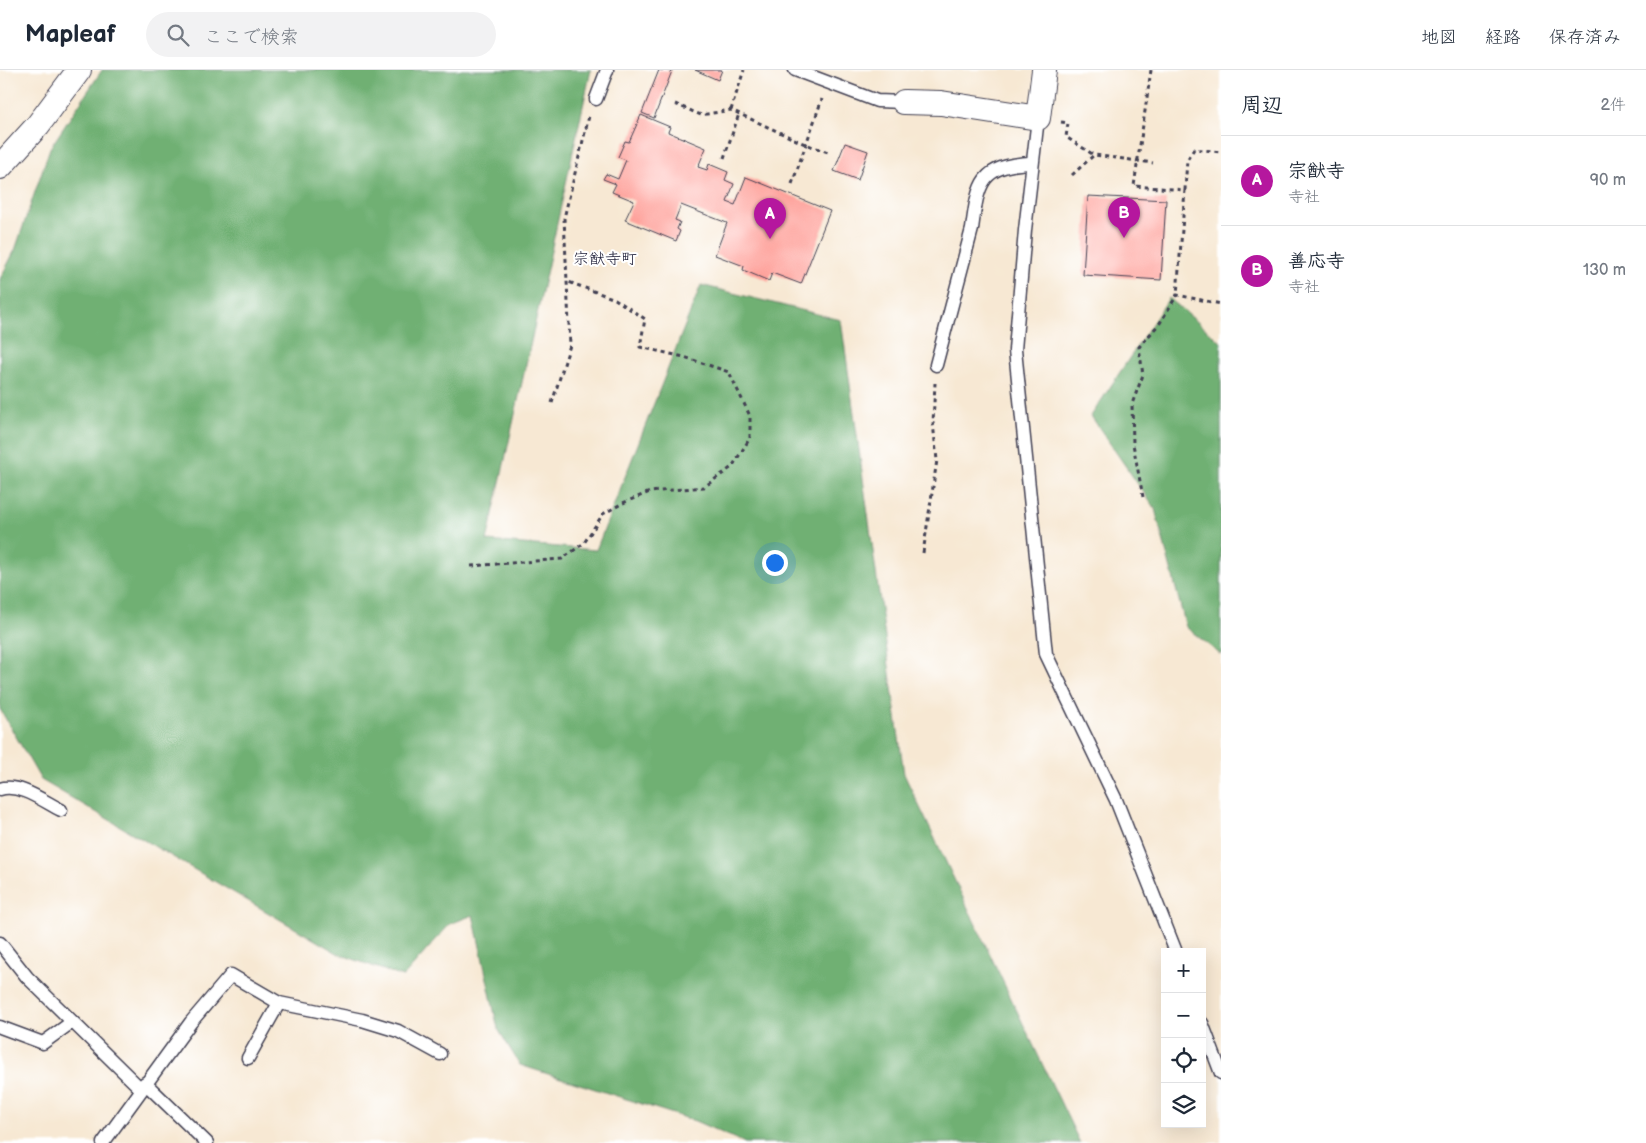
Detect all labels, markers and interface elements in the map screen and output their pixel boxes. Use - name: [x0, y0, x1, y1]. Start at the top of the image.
- search box: [146, 12, 496, 57]
- text: Mapleaf: [25, 20, 116, 49]
- icon: search: [164, 21, 192, 49]
- text: ここで検索: [204, 26, 299, 49]
- text: 地図: [1421, 27, 1457, 48]
- text: 経路: [1485, 27, 1521, 48]
- text: 保存済み: [1549, 27, 1621, 48]
- text: 周辺: [1241, 93, 1283, 118]
- text: 2件: [1601, 96, 1626, 115]
- text: 宗猷寺: [1288, 160, 1345, 183]
- text: A: [1252, 171, 1262, 190]
- text: 90 m: [1590, 171, 1626, 190]
- text: 寺社: [1288, 188, 1320, 207]
- pin: B: [1108, 197, 1140, 238]
- pin: A: [754, 198, 786, 239]
- district label: 宗猷寺町: [573, 250, 637, 269]
- text: 善応寺: [1288, 250, 1345, 273]
- text: B: [1251, 261, 1263, 280]
- text: 130 m: [1583, 261, 1626, 280]
- text: 寺社: [1288, 278, 1320, 297]
- your location: [762, 550, 788, 576]
- map controls: [1161, 948, 1206, 1128]
- button: +: [1161, 948, 1206, 993]
- button: −: [1161, 993, 1206, 1038]
- button: locate: [1161, 1038, 1206, 1083]
- button: layers: [1161, 1083, 1206, 1128]

